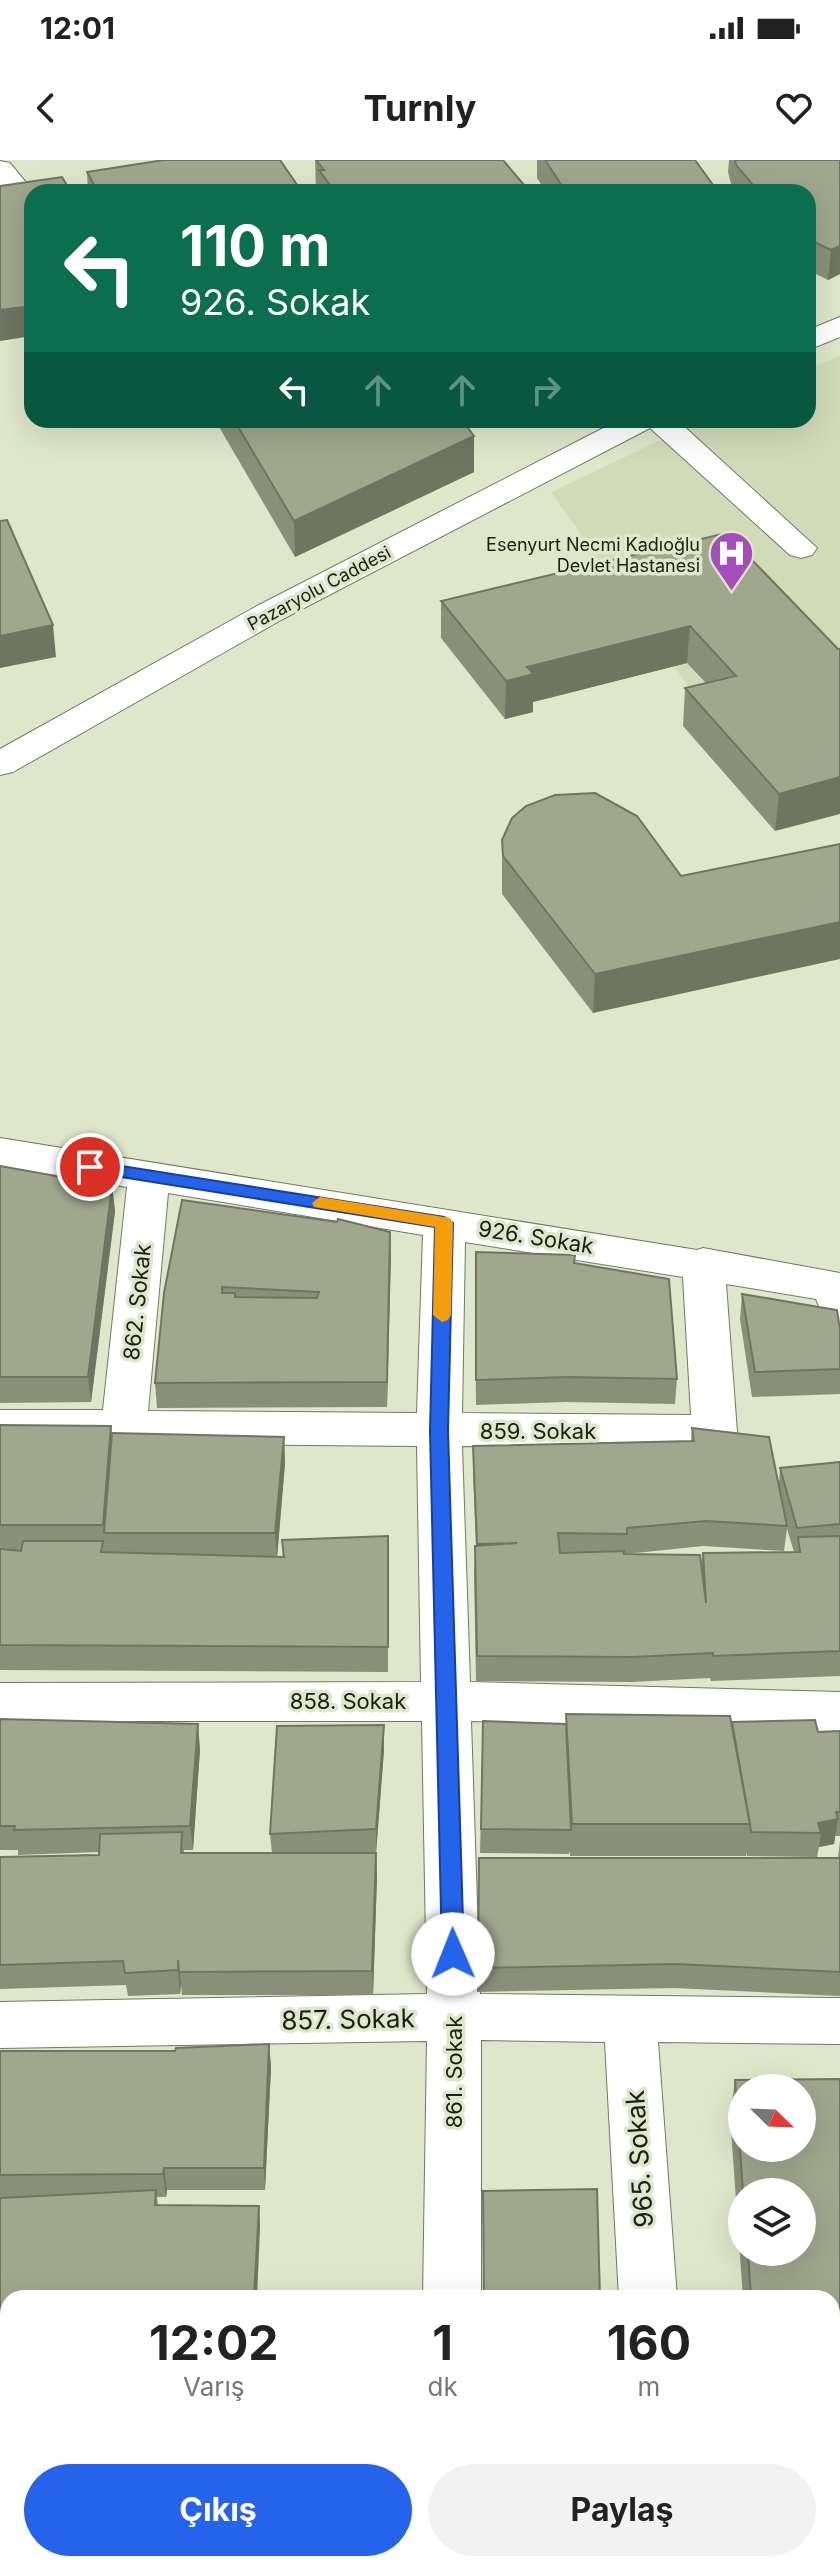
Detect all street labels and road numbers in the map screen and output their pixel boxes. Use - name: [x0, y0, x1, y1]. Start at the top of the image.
- street label: Pazaryolu Caddesi: [244, 541, 394, 635]
- street label: 926. Sokak: [477, 1215, 595, 1259]
- street label: 862. Sokak: [118, 1242, 156, 1362]
- street label: 859. Sokak: [480, 1418, 596, 1444]
- street label: 858. Sokak: [290, 1688, 406, 1714]
- street label: 857. Sokak: [281, 2002, 415, 2036]
- street label: 861. Sokak: [441, 2016, 467, 2128]
- street label: 965. Sokak: [619, 2089, 659, 2229]

